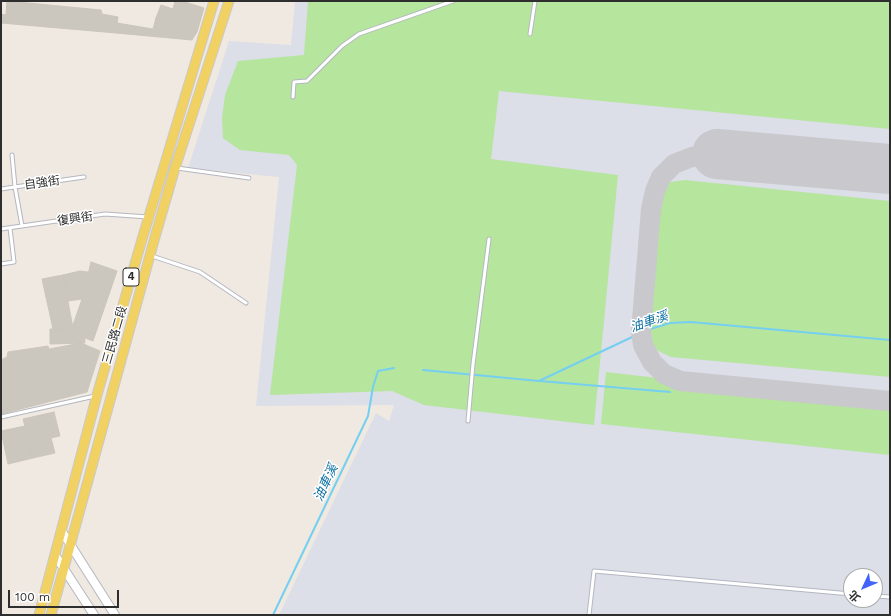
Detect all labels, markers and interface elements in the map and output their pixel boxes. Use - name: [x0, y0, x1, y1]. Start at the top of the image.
- street label: 自強街: [23, 173, 61, 193]
- street label: 復興街: [56, 209, 94, 229]
- road number: 4: [123, 268, 139, 286]
- street label: 三民路二段: [100, 304, 130, 366]
- water label: 油車溪: [628, 308, 670, 336]
- water label: 油車溪: [311, 462, 341, 504]
- north arrow: [843, 568, 883, 608]
- scale bar: [10, 582, 121, 608]
- text: 北: [846, 588, 863, 604]
- text: 100 m: [15, 590, 50, 604]

